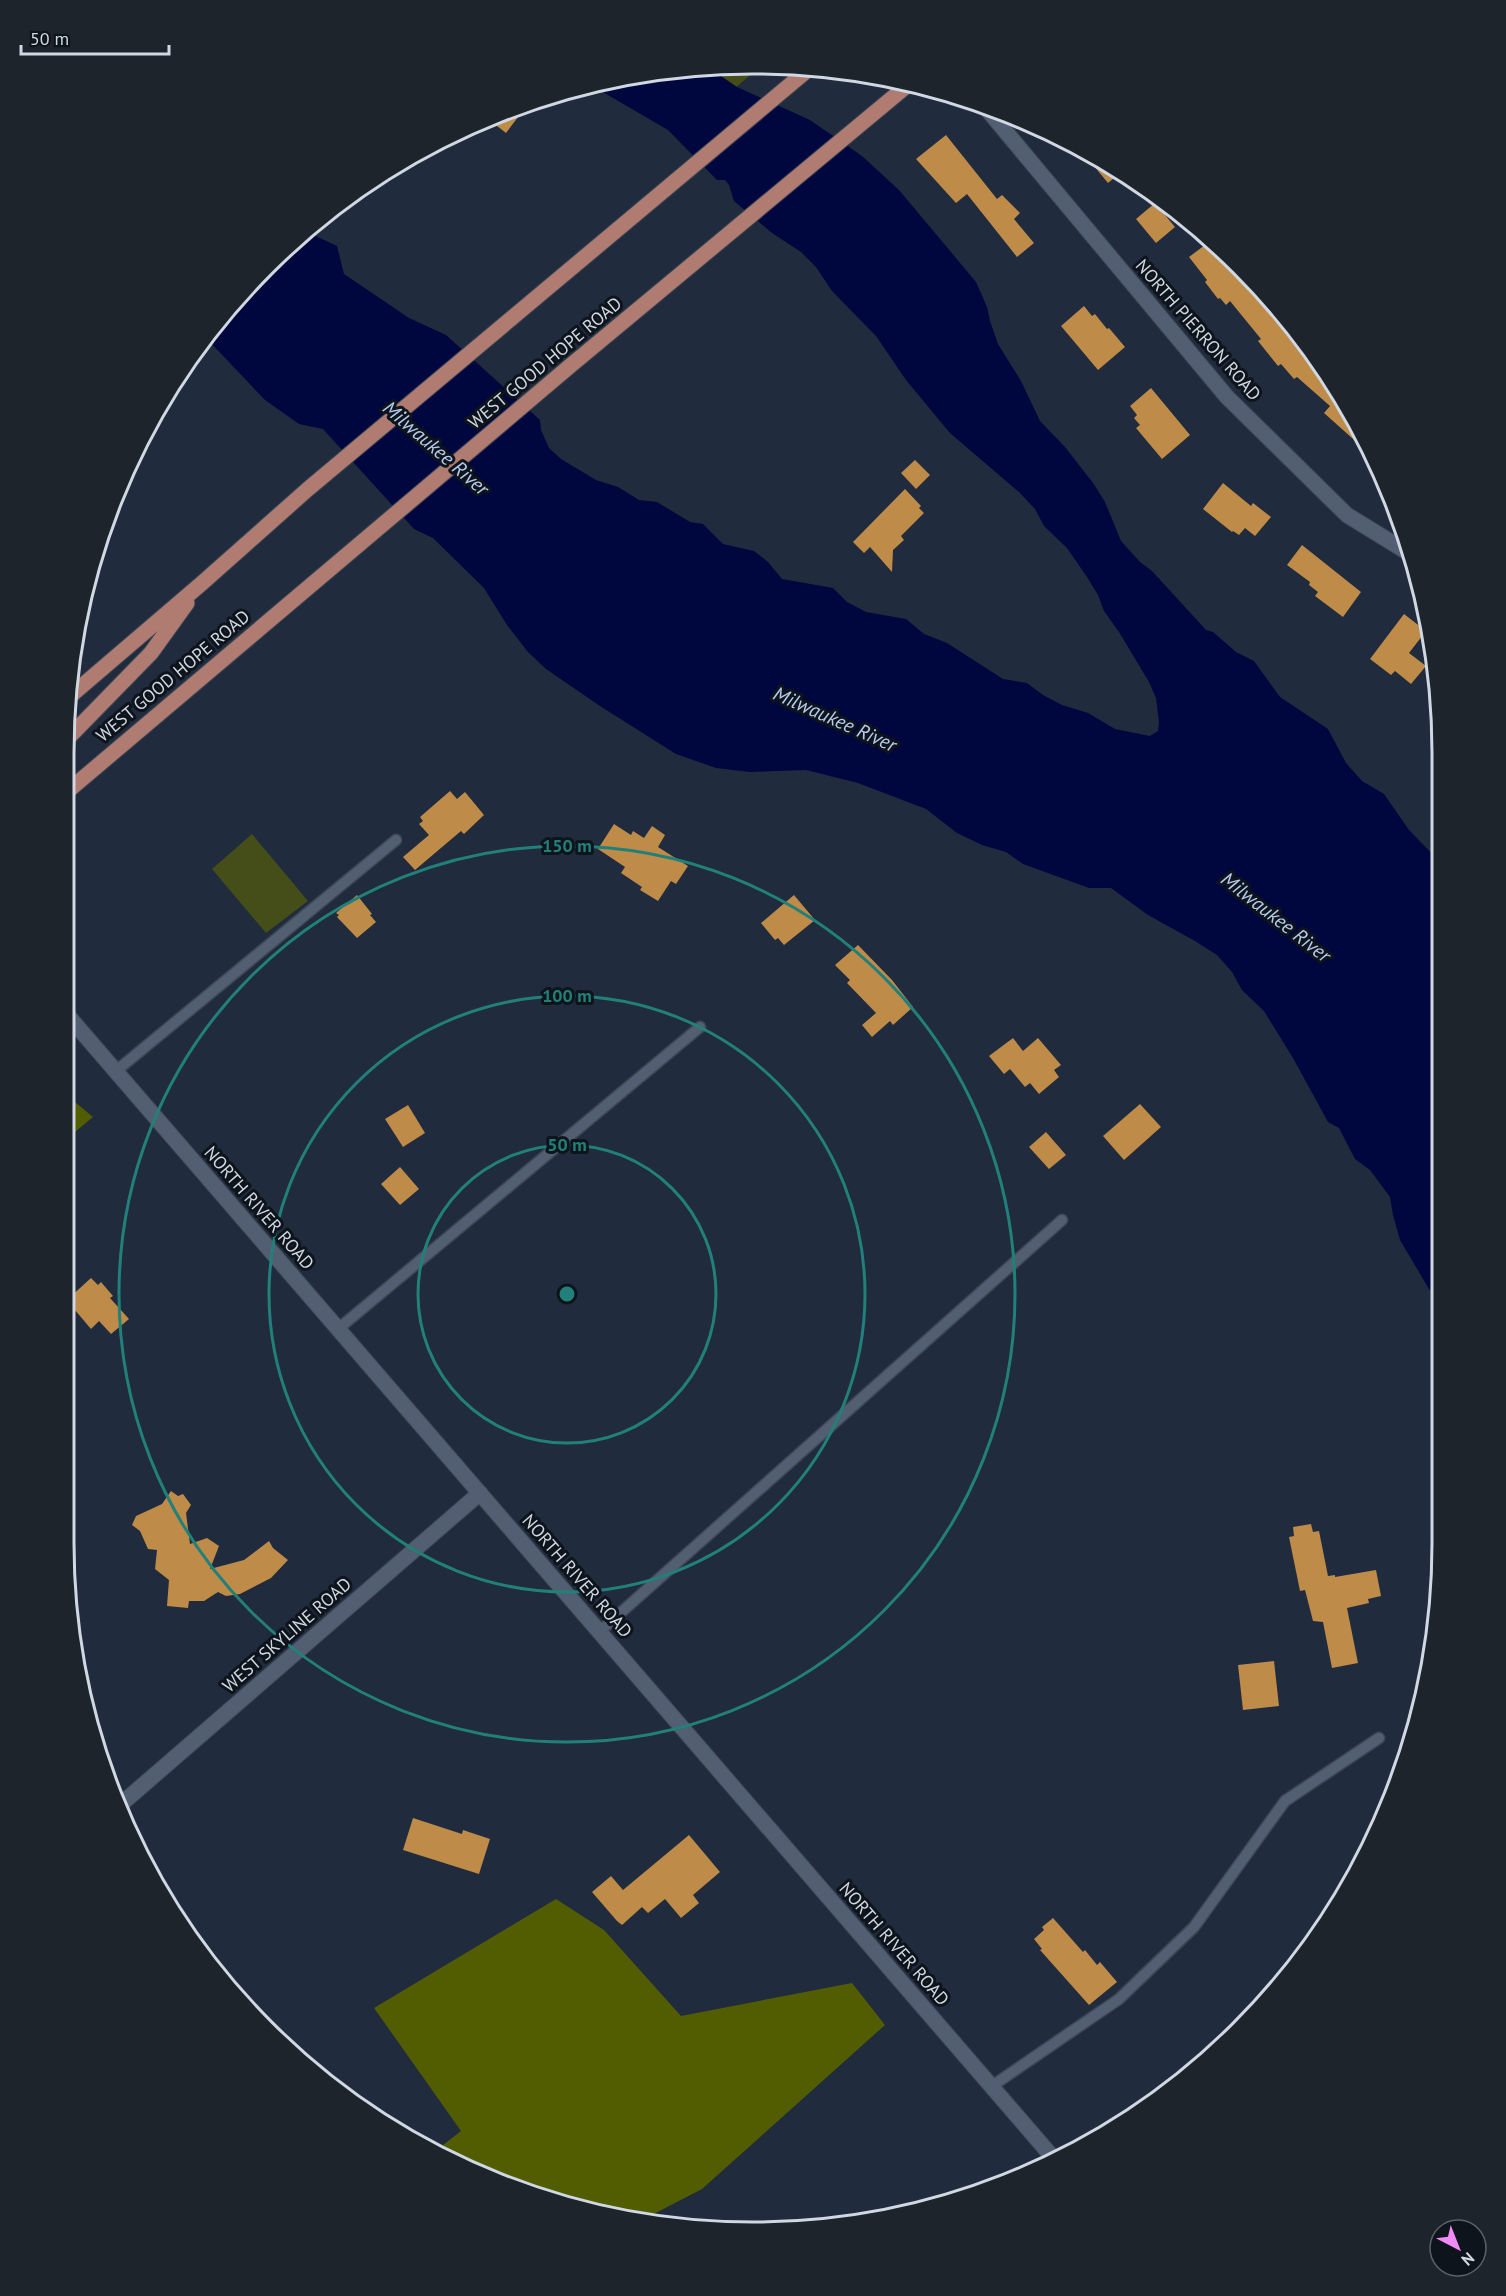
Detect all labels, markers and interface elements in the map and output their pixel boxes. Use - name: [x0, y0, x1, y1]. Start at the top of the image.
- scale bar: [21, 18, 170, 56]
- text: 50 m: [30, 27, 69, 50]
- street label: NORTH PIERRON ROAD: [1131, 254, 1266, 405]
- street label: WEST GOOD HOPE ROAD: [463, 292, 626, 434]
- water label: Milwaukee River: [378, 395, 496, 502]
- street label: WEST GOOD HOPE ROAD: [91, 605, 254, 747]
- water label: Milwaukee River: [769, 680, 902, 758]
- text: 150 m: [542, 834, 592, 857]
- water label: Milwaukee River: [1216, 866, 1337, 969]
- text: 100 m: [542, 984, 592, 1007]
- text: 50 m: [547, 1133, 587, 1156]
- street label: NORTH RIVER ROAD: [199, 1141, 319, 1274]
- centre of rings: [557, 1284, 577, 1304]
- street label: NORTH RIVER ROAD: [517, 1509, 637, 1642]
- street label: WEST SKYLINE ROAD: [217, 1572, 356, 1697]
- street label: NORTH RIVER ROAD: [834, 1877, 954, 2010]
- north arrow: [1428, 2218, 1488, 2278]
- text: N: [1457, 2248, 1479, 2270]

